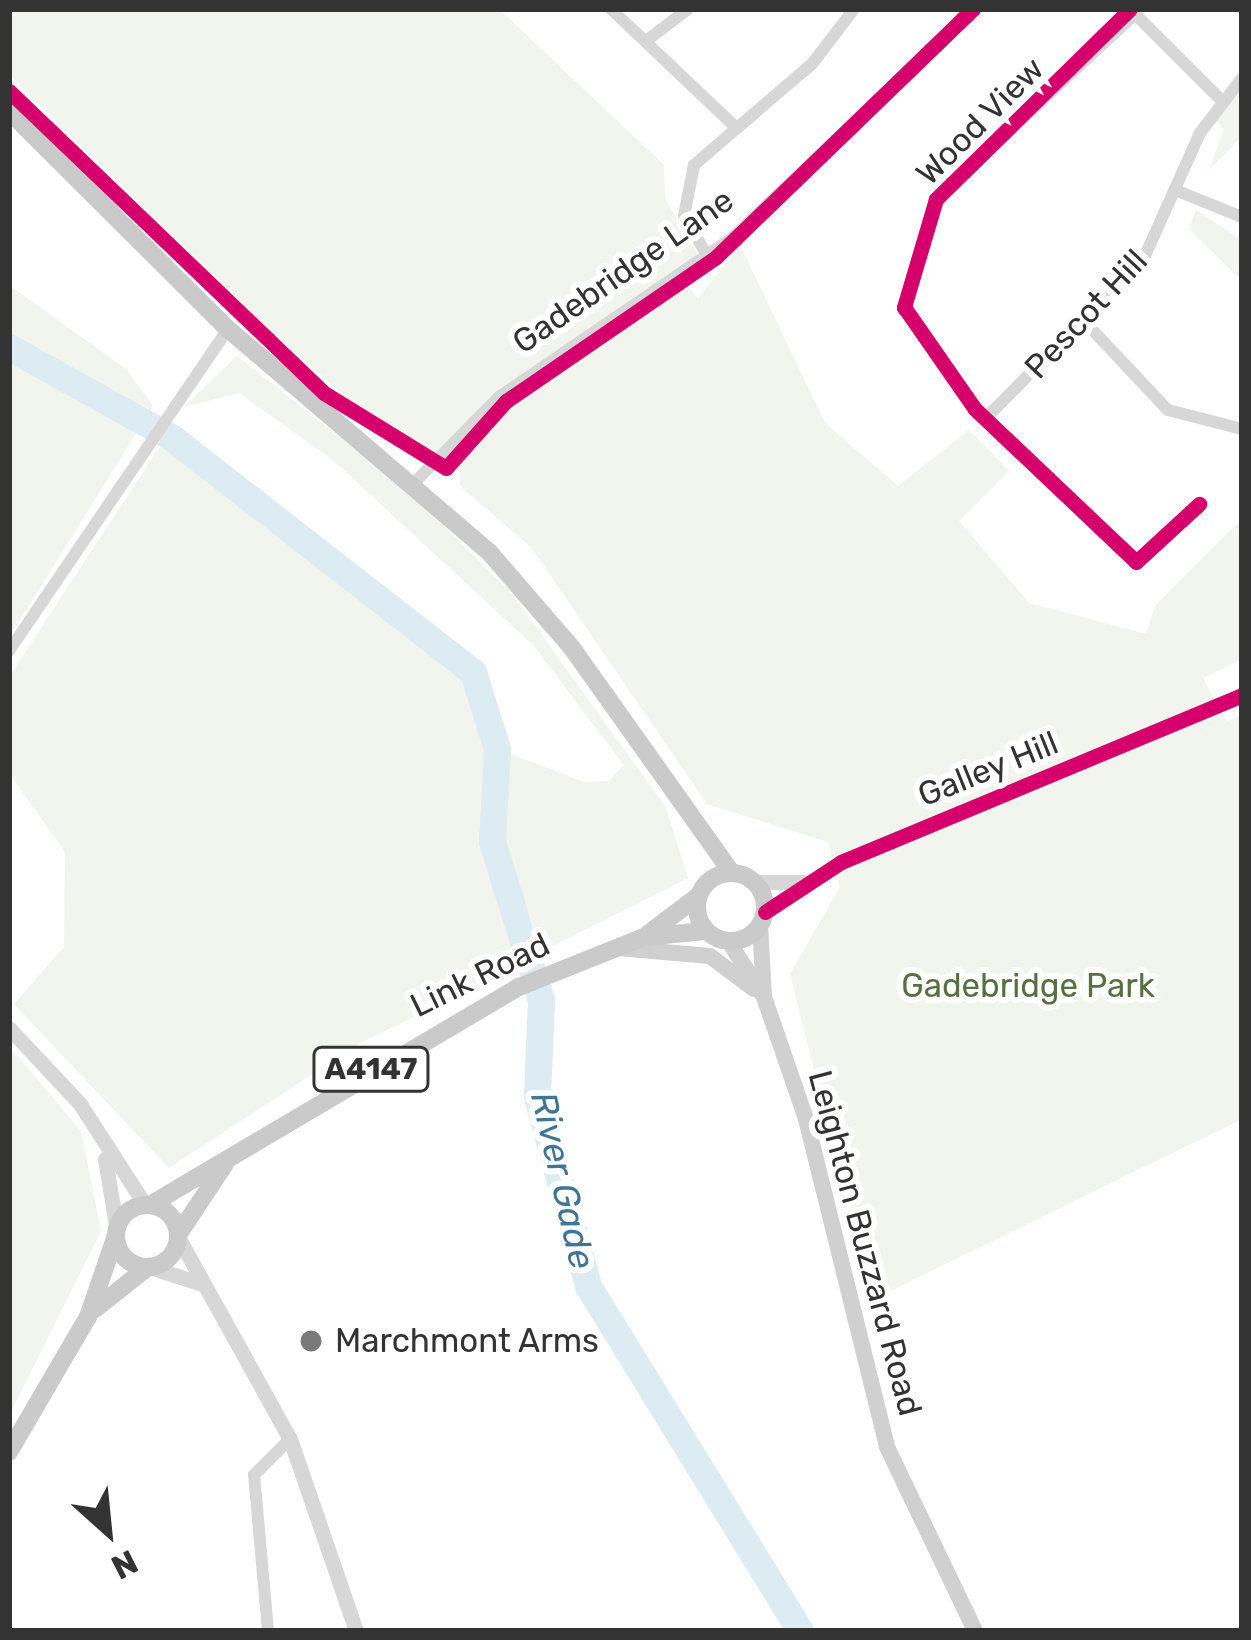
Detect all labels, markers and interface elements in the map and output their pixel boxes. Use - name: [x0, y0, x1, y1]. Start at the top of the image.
- street label: Wood View: [908, 49, 1052, 193]
- street label: Gadebridge Lane: [505, 180, 741, 362]
- street label: Pescot Hill: [1016, 241, 1156, 387]
- street label: Galley Hill: [912, 723, 1064, 815]
- street label: Link Road: [404, 924, 556, 1026]
- park label: Gadebridge Park: [901, 966, 1155, 1006]
- road number: A4147: [311, 1045, 431, 1093]
- street label: Leighton Buzzard Road: [800, 1066, 930, 1420]
- water label: River Gade: [522, 1087, 604, 1273]
- place label: Marchmont Arms: [335, 1321, 600, 1361]
- marker: Marchmont Arms: [298, 1328, 324, 1354]
- north arrow: [48, 1472, 168, 1592]
- text: N: [105, 1542, 144, 1587]

